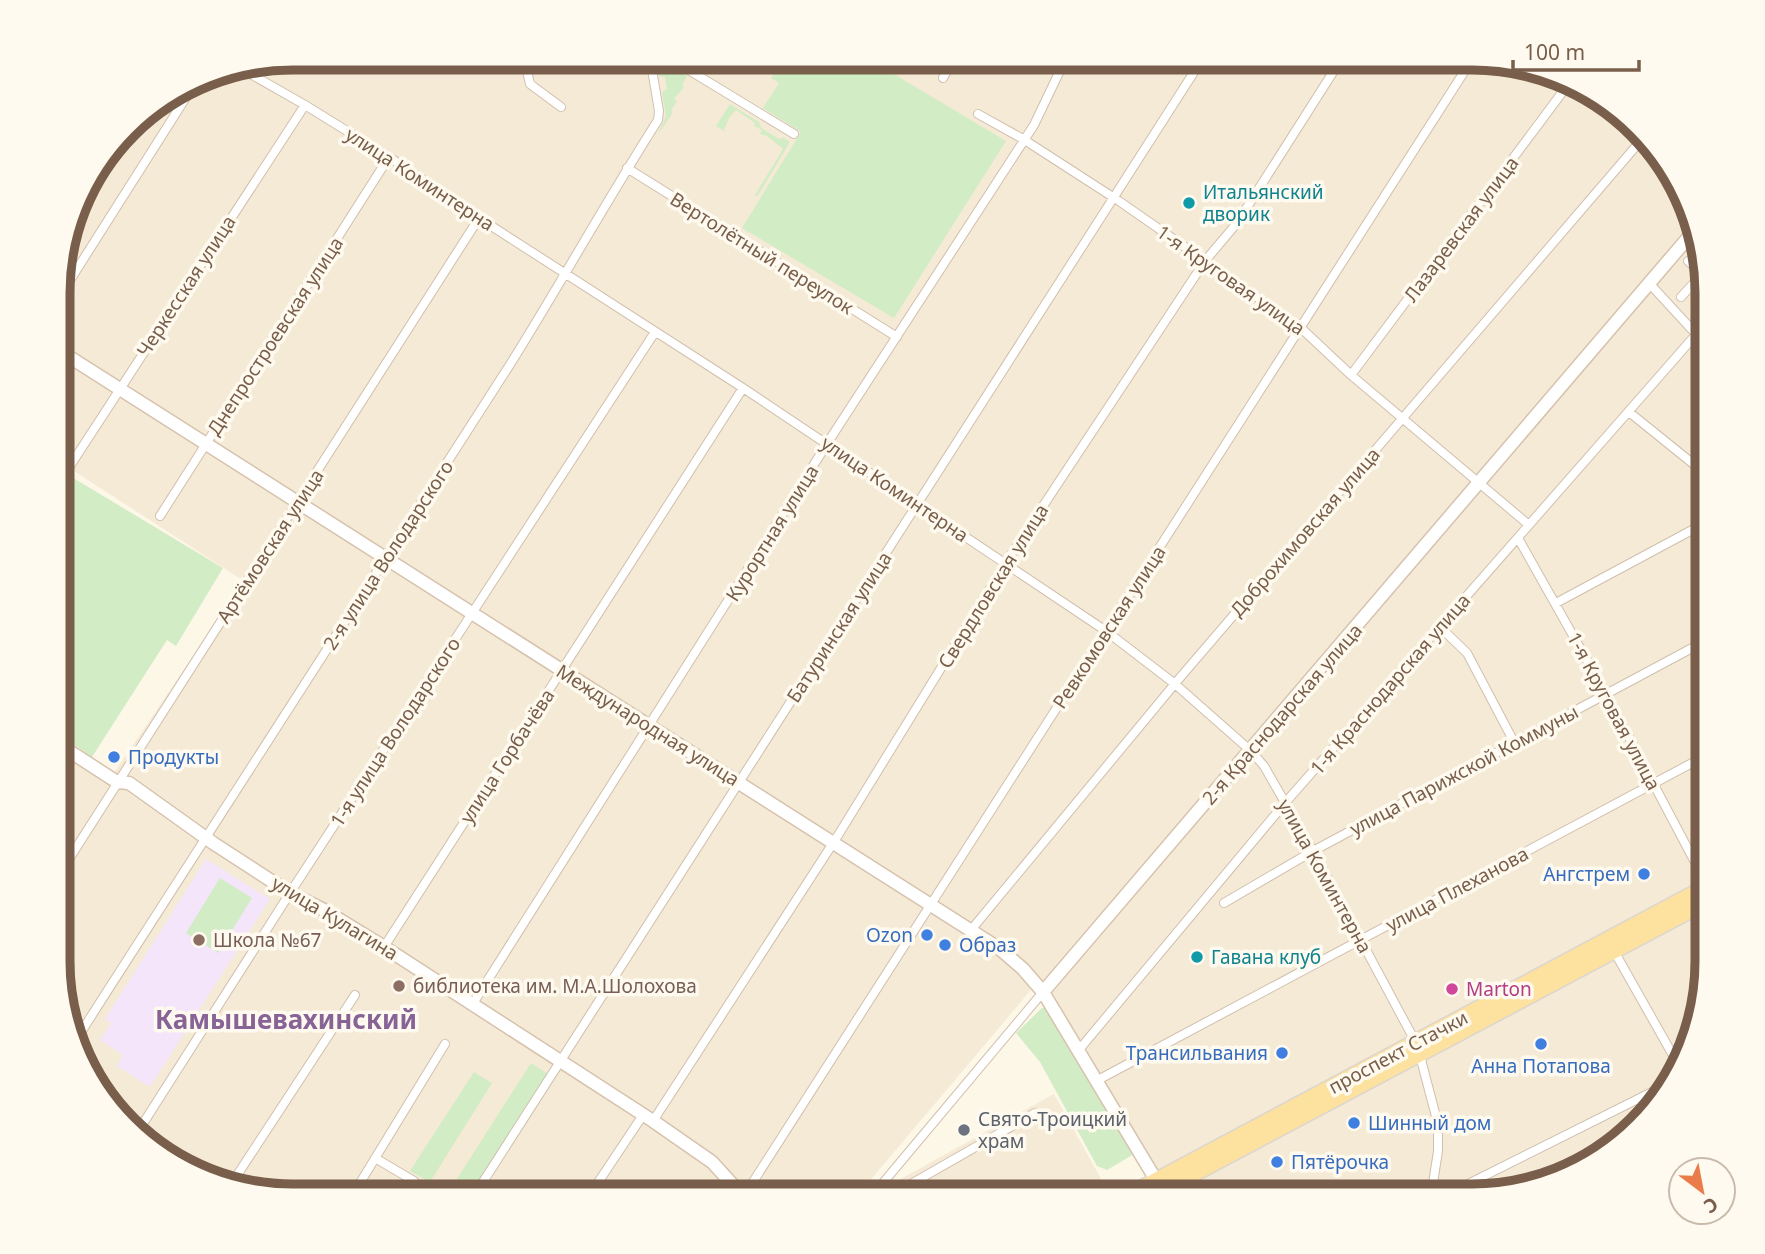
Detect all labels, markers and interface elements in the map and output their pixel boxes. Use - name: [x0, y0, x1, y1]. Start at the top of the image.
- scale bar: [1513, 28, 1639, 72]
- text: 100 m: [1524, 38, 1585, 66]
- street label: улица Коминтерна: [341, 121, 499, 237]
- street label: Лазаревская улица: [1398, 151, 1524, 307]
- place label: Итальянский дворик: [1203, 179, 1324, 227]
- street label: Вертолётный переулок: [665, 186, 859, 320]
- marker: Итальянский дворик: [1181, 195, 1197, 211]
- street label: Черкесская улица: [131, 210, 241, 362]
- street label: 1-я Круговая улица: [1152, 219, 1310, 341]
- street label: Днепростроевская улица: [201, 232, 349, 440]
- street label: улица Коминтерна: [816, 430, 974, 548]
- street label: Доброхимовская улица: [1224, 442, 1386, 622]
- street label: 2-я улица Володарского: [317, 455, 459, 655]
- street label: Курортная улица: [720, 460, 824, 606]
- street label: Артёмовская улица: [210, 464, 330, 628]
- street label: Свердловская улица: [932, 499, 1054, 673]
- street label: Ревкомовская улица: [1046, 540, 1172, 714]
- street label: Батуринская улица: [780, 547, 898, 707]
- street label: 1-я Краснодарская улица: [1304, 588, 1476, 780]
- street label: 2-я Краснодарская улица: [1196, 618, 1368, 810]
- street label: 1-я Круговая улица: [1561, 627, 1667, 795]
- street label: 1-я улица Володарского: [324, 632, 466, 832]
- street label: Международная улица: [551, 658, 745, 792]
- street label: улица Горбачёва: [454, 684, 560, 828]
- street label: улица Парижской Коммуны: [1345, 699, 1583, 841]
- place label: Продукты: [128, 744, 219, 770]
- marker: Продукты: [106, 749, 122, 765]
- street label: улица Коминтерна: [1272, 794, 1378, 958]
- street label: улица Плеханова: [1381, 840, 1533, 938]
- place label: Ангстрем: [1543, 861, 1630, 887]
- marker: Ангстрем: [1636, 866, 1652, 882]
- street label: улица Кулагина: [267, 870, 403, 966]
- place label: Ozon: [866, 922, 913, 948]
- place label: Школа №67: [213, 927, 321, 953]
- marker: Ozon: [919, 927, 935, 943]
- marker: Школа №67: [191, 932, 207, 948]
- place label: Образ: [959, 932, 1016, 958]
- marker: Образ: [937, 937, 953, 953]
- place label: Гавана клуб: [1211, 944, 1321, 970]
- marker: Гавана клуб: [1189, 949, 1205, 965]
- place label: библиотека им. М.А.Шолохова: [413, 973, 697, 999]
- place label: Marton: [1466, 976, 1532, 1002]
- marker: библиотека им. М.А.Шолохова: [391, 978, 407, 994]
- marker: Marton: [1444, 981, 1460, 997]
- district label: Камышевахинский: [155, 1001, 417, 1037]
- street label: проспект Стачки: [1324, 1004, 1472, 1100]
- marker: Анна Потапова: [1533, 1036, 1549, 1052]
- place label: Трансильвания: [1126, 1040, 1268, 1066]
- marker: Трансильвания: [1274, 1045, 1290, 1061]
- place label: Анна Потапова: [1471, 1053, 1611, 1079]
- place label: Свято-Троицкий храм: [978, 1106, 1127, 1154]
- place label: Шинный дом: [1368, 1110, 1491, 1136]
- marker: Шинный дом: [1346, 1115, 1362, 1131]
- marker: Свято-Троицкий храм: [956, 1122, 972, 1138]
- place label: Пятёрочка: [1291, 1149, 1389, 1175]
- marker: Пятёрочка: [1269, 1154, 1285, 1170]
- north arrow: [1667, 1156, 1737, 1226]
- text: С: [1699, 1191, 1723, 1220]

